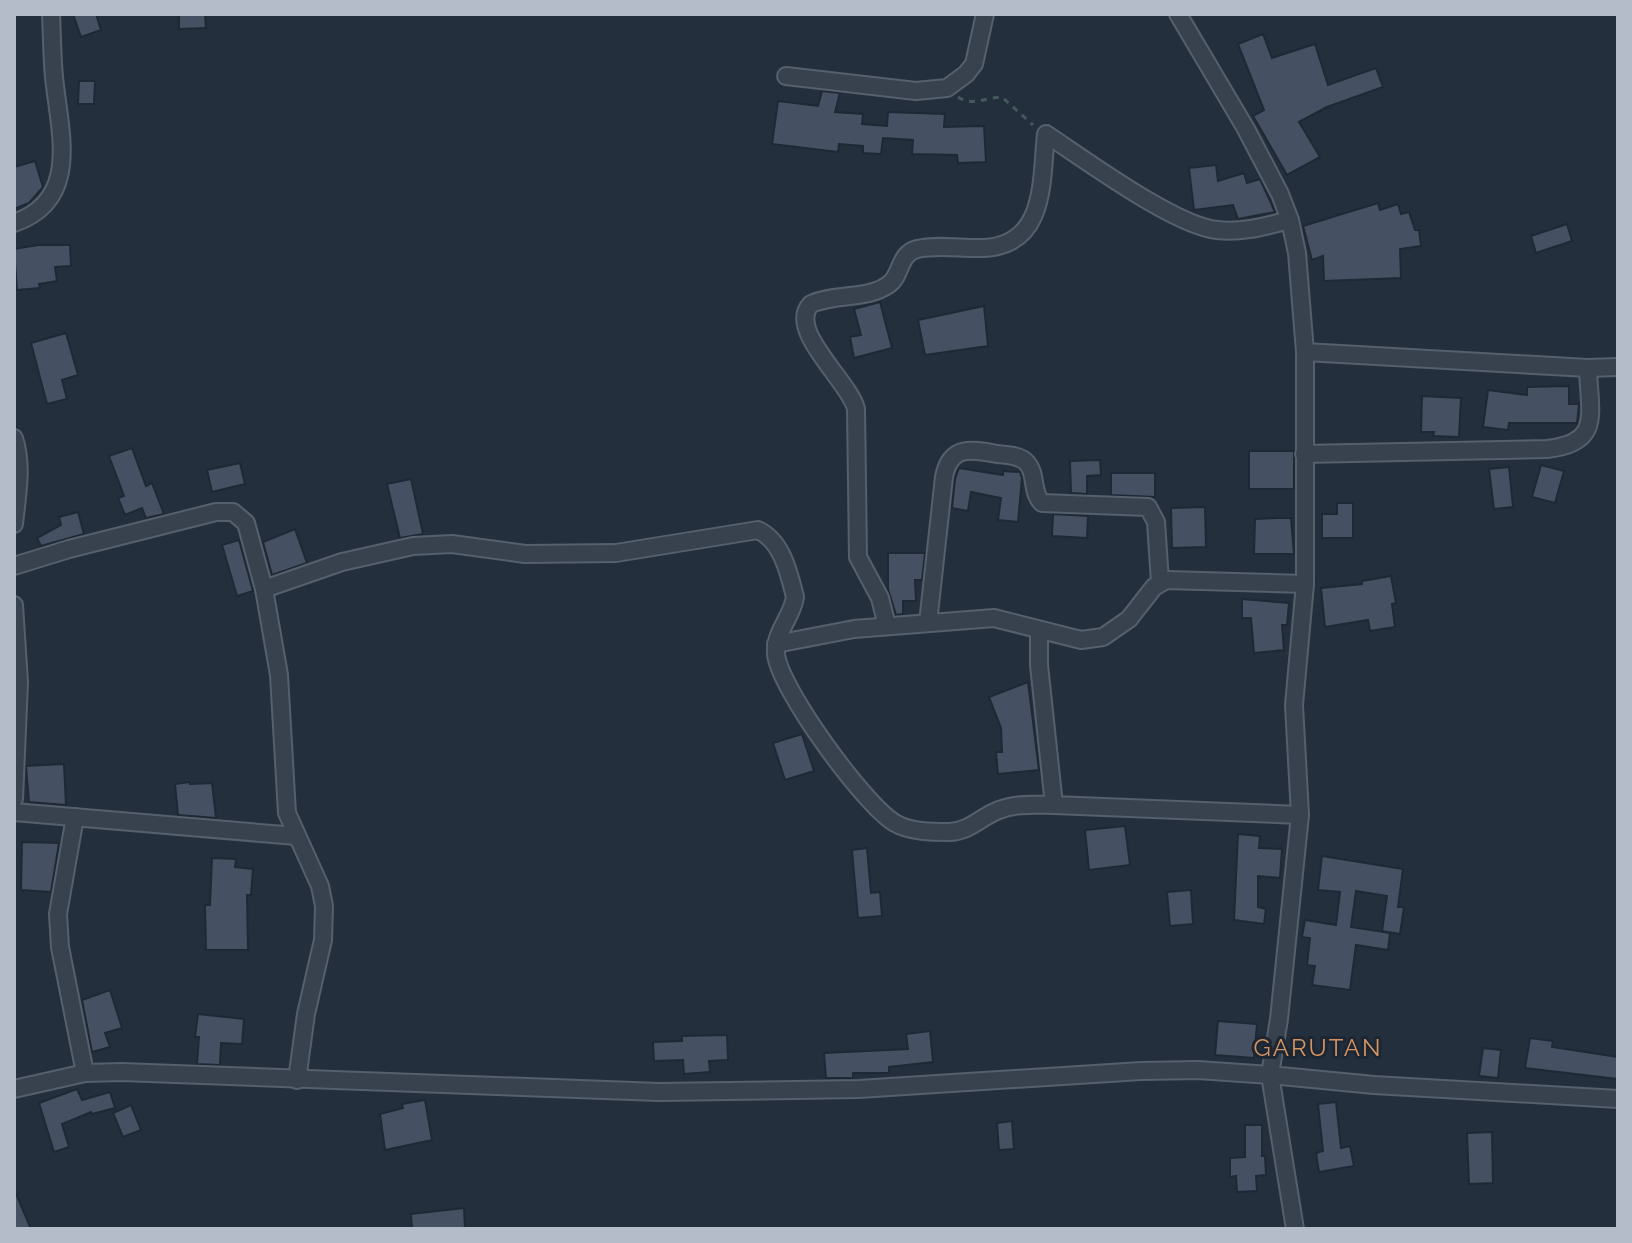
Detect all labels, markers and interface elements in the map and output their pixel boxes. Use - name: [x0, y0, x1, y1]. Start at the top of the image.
- district label: GARUTAN: [1254, 1033, 1382, 1062]

